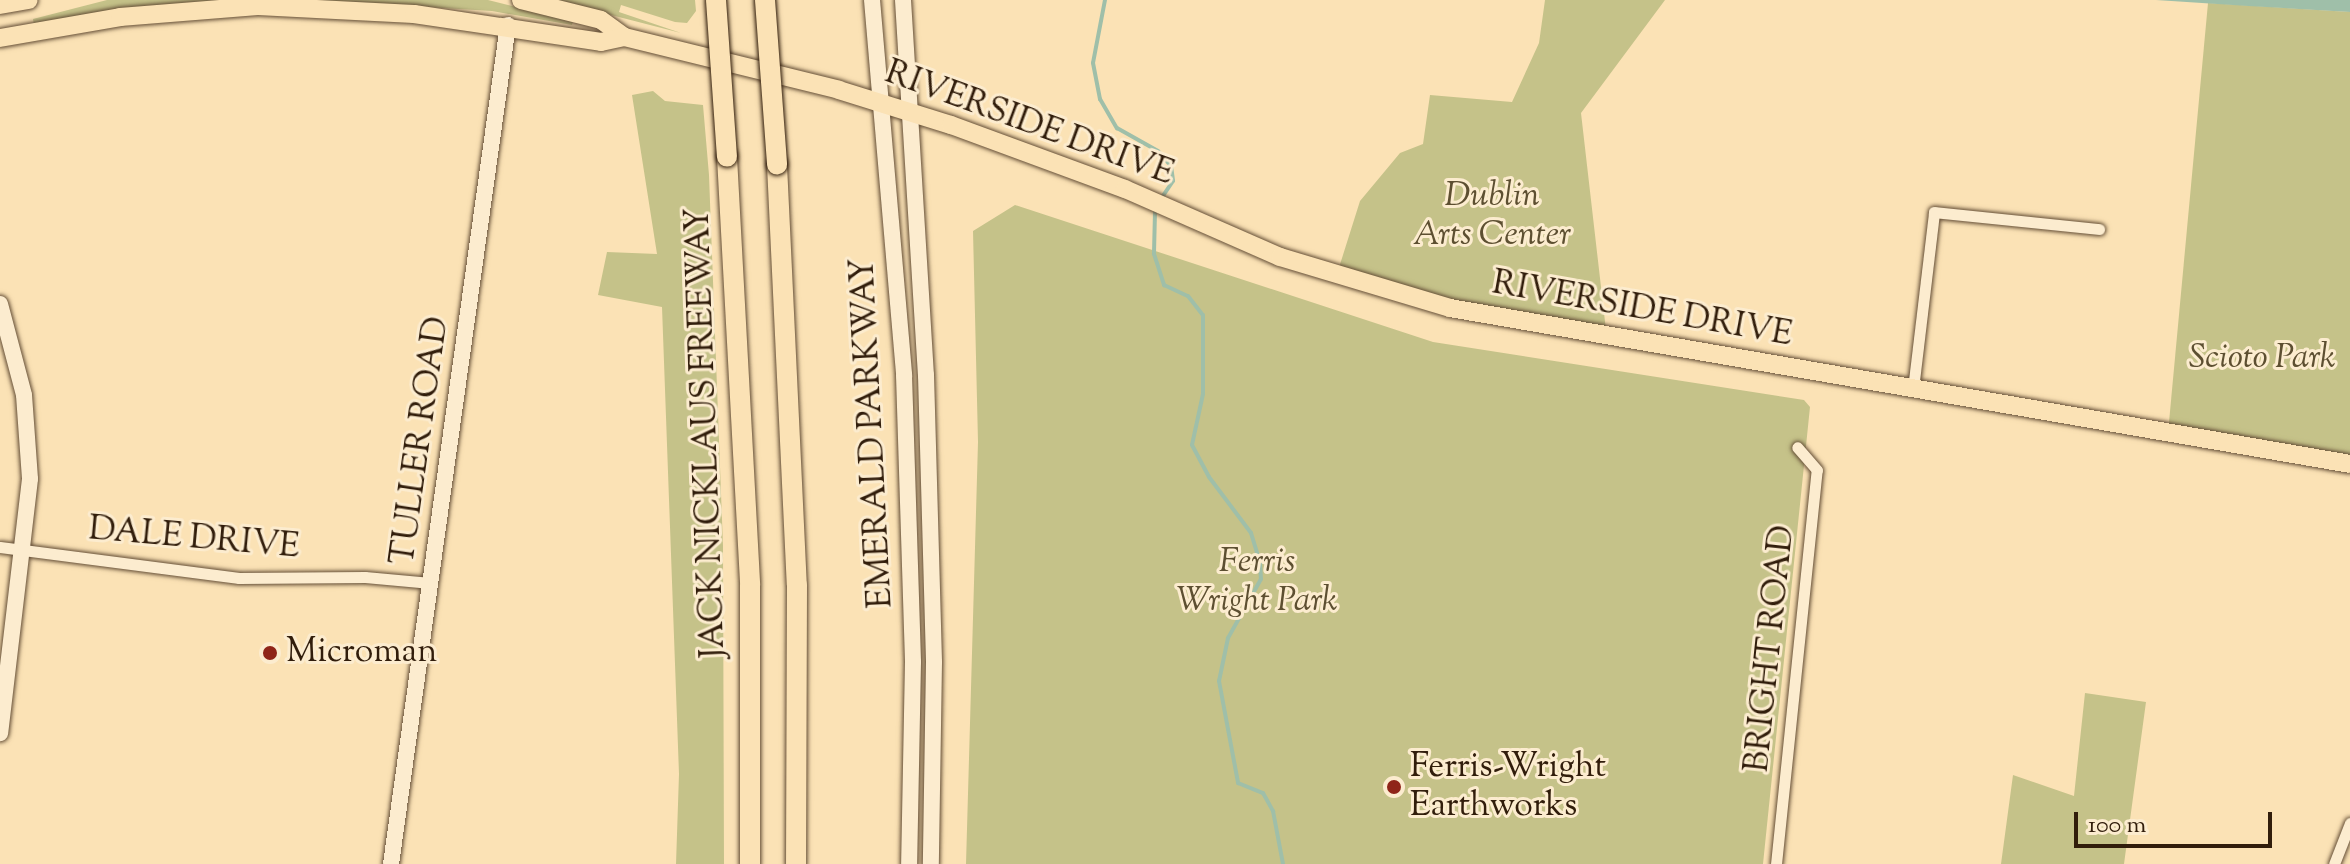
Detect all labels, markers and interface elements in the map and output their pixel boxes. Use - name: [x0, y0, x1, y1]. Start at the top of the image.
- street label: RIVERSIDE DRIVE: [879, 53, 1179, 195]
- park label: Dublin Arts Center: [1413, 176, 1571, 256]
- street label: JACK NICKLAUS FREEWAY: [679, 207, 735, 659]
- street label: EMERALD PARKWAY: [843, 257, 903, 609]
- street label: RIVERSIDE DRIVE: [1489, 264, 1795, 356]
- street label: TULLER ROAD: [383, 314, 459, 568]
- park label: Scioto Park: [2189, 339, 2335, 379]
- street label: DALE DRIVE: [87, 509, 301, 569]
- street label: BRIGHT ROAD: [1738, 523, 1804, 775]
- park label: Ferris Wright Park: [1177, 542, 1337, 622]
- place label: Microman: [286, 633, 437, 673]
- marker: Microman: [261, 644, 279, 662]
- place label: Ferris-Wright Earthworks: [1410, 747, 1606, 826]
- marker: Ferris-Wright Earthworks: [1385, 778, 1403, 796]
- scale bar: [2078, 796, 2276, 846]
- text: 100 m: [2088, 809, 2146, 843]

